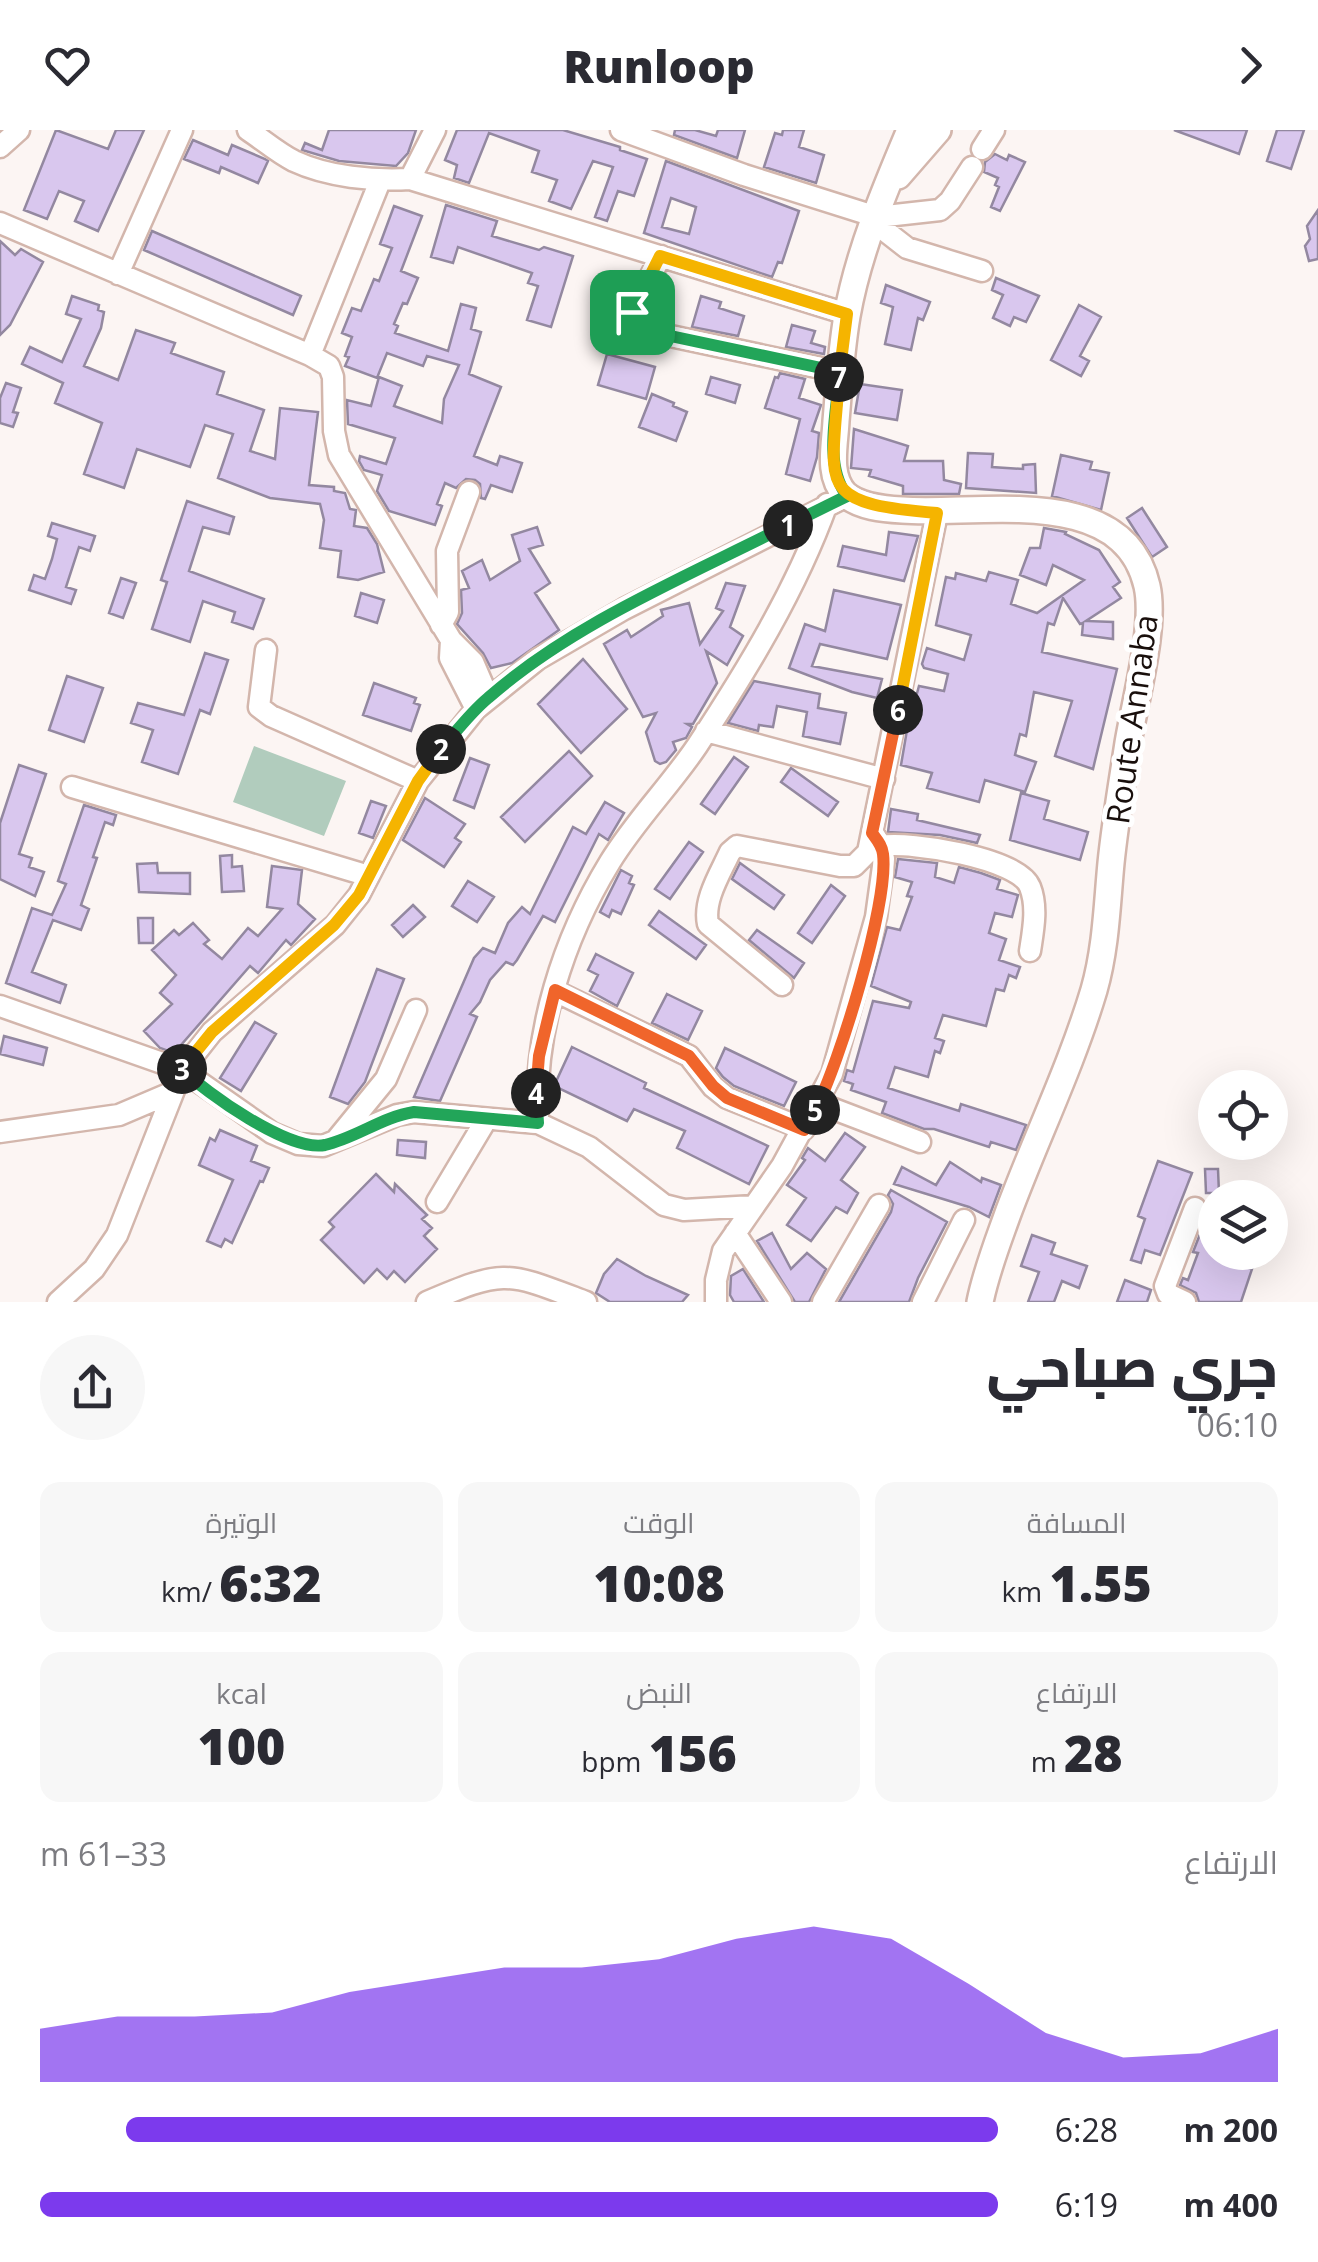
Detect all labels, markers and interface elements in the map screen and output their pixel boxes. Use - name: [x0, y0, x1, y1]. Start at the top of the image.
- text: Runloop: [563, 35, 755, 96]
- icon: heart: [40, 38, 95, 93]
- icon: forward: [1223, 38, 1278, 93]
- pin: [590, 270, 675, 355]
- icon: arrive: [605, 285, 660, 340]
- pin: 7: [814, 352, 864, 402]
- text: 7: [831, 358, 847, 396]
- pin: 1: [763, 500, 813, 550]
- text: 1: [780, 506, 796, 544]
- street label: Route Annaba: [1095, 612, 1167, 826]
- pin: 6: [873, 685, 923, 735]
- text: 6: [890, 691, 906, 729]
- pin: 2: [416, 724, 466, 774]
- text: 2: [433, 730, 449, 768]
- pin: 3: [157, 1044, 207, 1094]
- text: 3: [174, 1050, 190, 1088]
- pin: 4: [511, 1068, 561, 1118]
- map controls: [1198, 1070, 1288, 1270]
- button: locate: [1198, 1070, 1288, 1160]
- text: 4: [528, 1074, 544, 1112]
- pin: 5: [790, 1085, 840, 1135]
- text: 5: [807, 1091, 823, 1129]
- button: layers: [1198, 1180, 1288, 1270]
- text: جري صباحي: [986, 1328, 1278, 1403]
- button: share: [40, 1335, 145, 1440]
- text: 06:10: [1196, 1403, 1278, 1446]
- text: الوتيرة: [205, 1503, 277, 1541]
- text: الوقت: [623, 1503, 695, 1541]
- text: المسافة: [1027, 1503, 1127, 1541]
- text: 6:32: [219, 1549, 322, 1617]
- text: 10:08: [593, 1549, 725, 1617]
- text: 1.55: [1049, 1549, 1152, 1617]
- text: /km: [161, 1572, 219, 1610]
- text: km: [1002, 1572, 1049, 1610]
- text: النبض: [626, 1673, 692, 1711]
- text: الارتفاع: [1036, 1673, 1118, 1711]
- text: kcal: [216, 1674, 267, 1712]
- text: 100: [197, 1712, 285, 1780]
- text: 156: [649, 1719, 737, 1787]
- text: 28: [1064, 1719, 1123, 1787]
- text: bpm: [581, 1742, 649, 1780]
- text: m: [1031, 1742, 1064, 1780]
- text: 33–61 m: [40, 1832, 167, 1875]
- text: الارتفاع: [1184, 1840, 1278, 1883]
- text: 6:28: [1055, 2108, 1118, 2151]
- text: 200 m: [1183, 2108, 1278, 2151]
- text: 6:19: [1055, 2183, 1118, 2226]
- text: 400 m: [1183, 2183, 1278, 2226]

